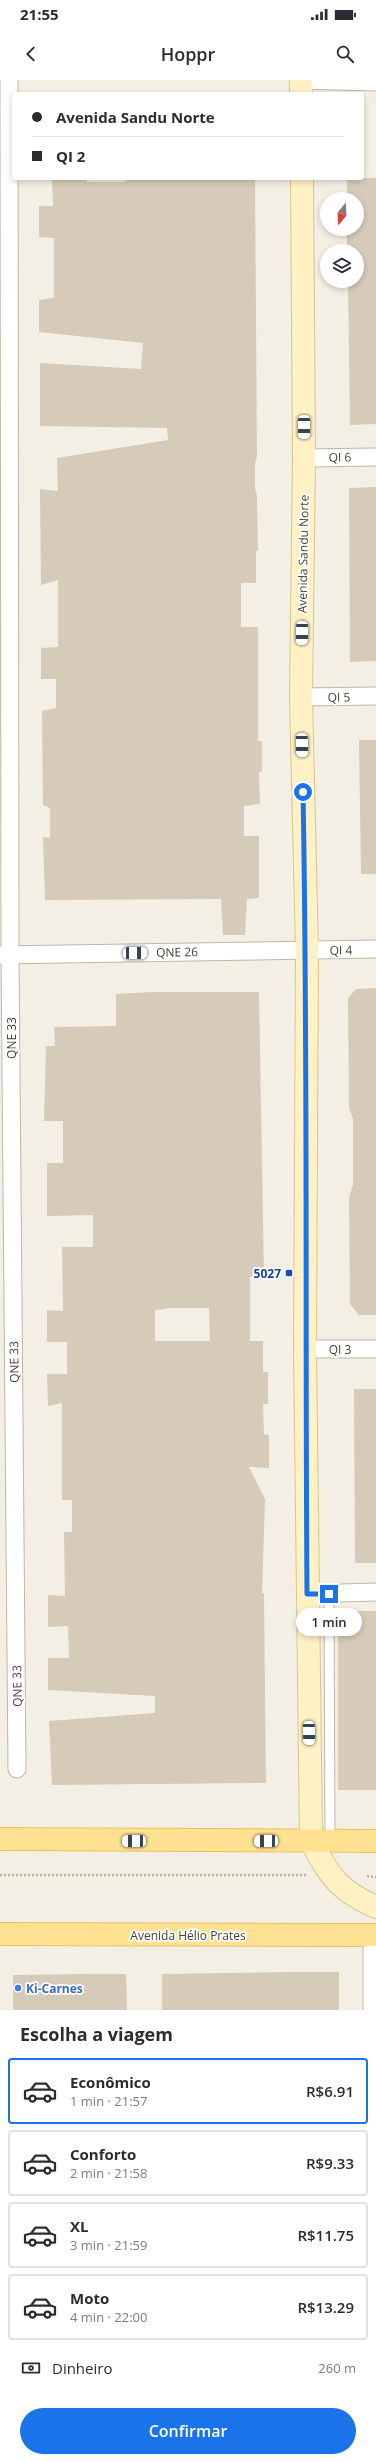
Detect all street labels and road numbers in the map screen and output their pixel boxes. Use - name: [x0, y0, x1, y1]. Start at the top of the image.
- street label: QI 6: [329, 448, 352, 466]
- street label: Avenida Sandu Norte: [293, 494, 313, 613]
- street label: QI 5: [328, 688, 351, 706]
- street label: QI 4: [330, 941, 353, 959]
- street label: QNE 26: [156, 943, 198, 961]
- street label: QNE 33: [3, 1017, 20, 1059]
- street label: QNE 33: [5, 1341, 23, 1383]
- street label: QI 3: [329, 1341, 351, 1358]
- street label: QNE 33: [8, 1665, 26, 1707]
- street label: Avenida Hélio Prates: [130, 1927, 246, 1944]

